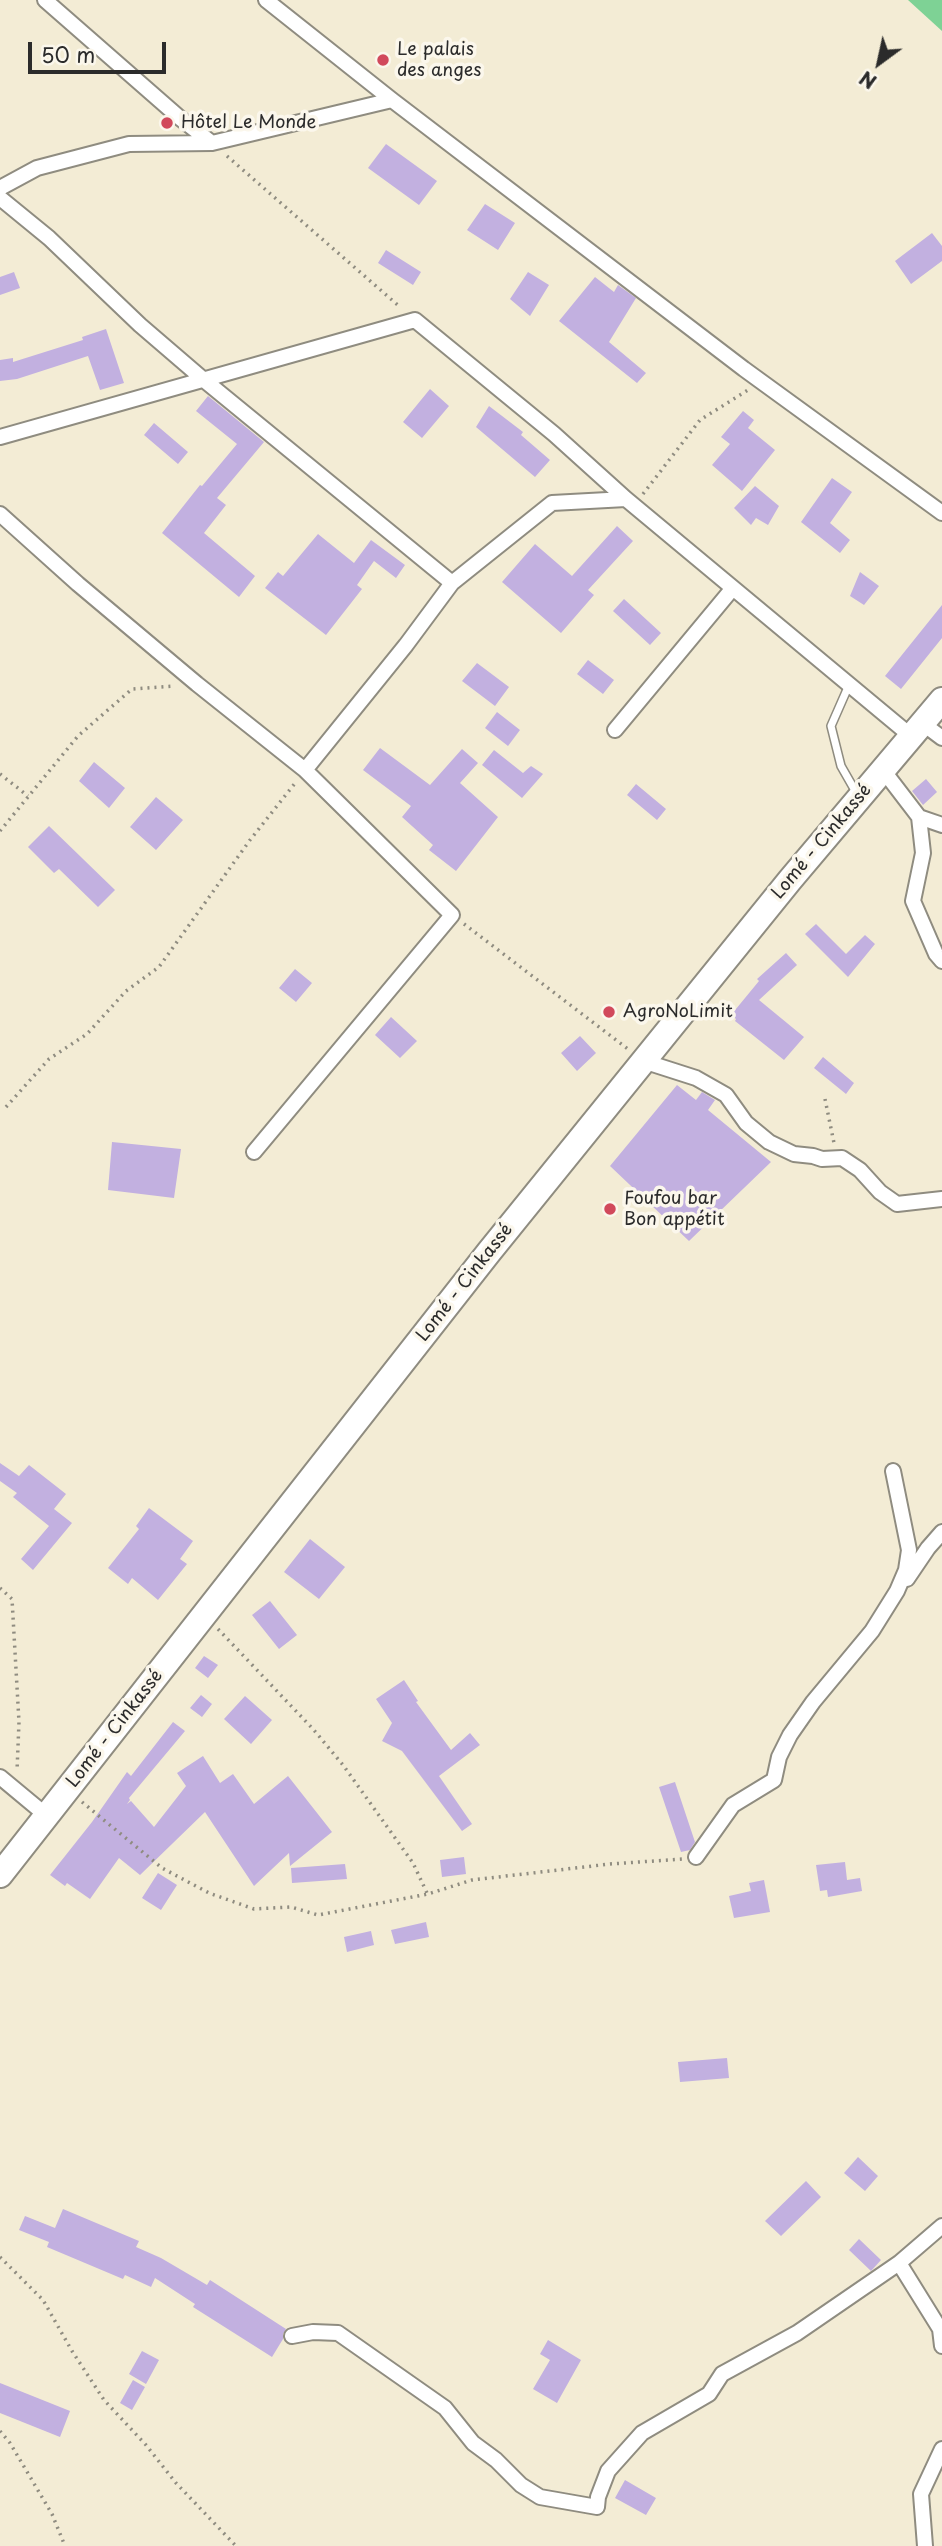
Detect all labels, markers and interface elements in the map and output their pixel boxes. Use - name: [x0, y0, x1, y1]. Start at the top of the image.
- scale bar: [32, 28, 170, 72]
- north arrow: [844, 28, 914, 98]
- text: 50 m: [41, 38, 95, 70]
- place label: Le palais des anges: [397, 39, 481, 82]
- marker: Le palais des anges: [375, 52, 391, 68]
- text: N: [854, 65, 882, 96]
- place label: Hôtel Le Monde: [181, 112, 316, 134]
- marker: Hôtel Le Monde: [159, 115, 175, 131]
- street label: Lomé - Cinkassé: [768, 780, 876, 904]
- place label: AgroNoLimit: [623, 1001, 733, 1023]
- marker: AgroNoLimit: [601, 1004, 617, 1020]
- place label: Foufou bar Bon appétit: [624, 1188, 724, 1230]
- marker: Foufou bar Bon appétit: [602, 1201, 618, 1217]
- street label: Lomé - Cinkassé: [412, 1220, 518, 1346]
- street label: Lomé - Cinkassé: [62, 1666, 168, 1792]

